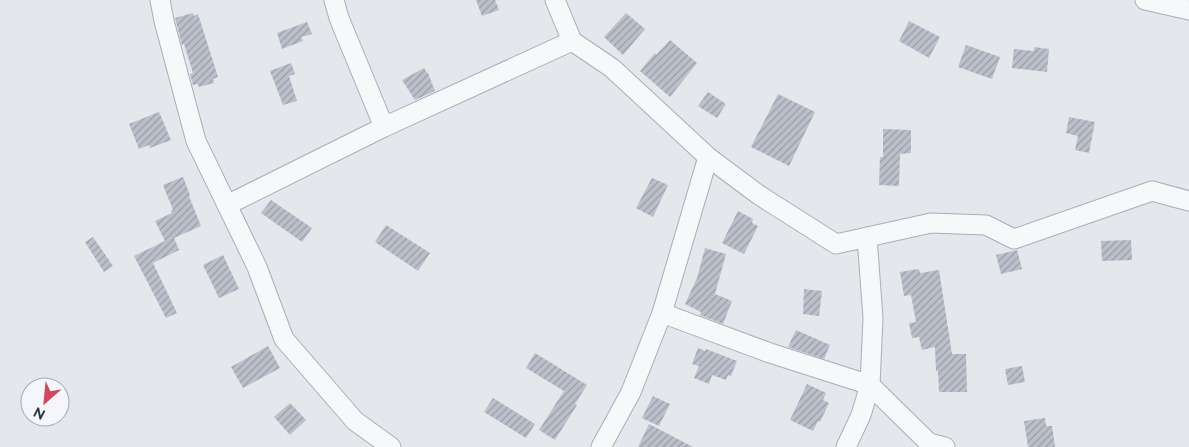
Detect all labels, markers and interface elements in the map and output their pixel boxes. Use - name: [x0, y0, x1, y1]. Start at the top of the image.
- north arrow: [20, 377, 70, 427]
- text: N: [31, 404, 47, 423]

